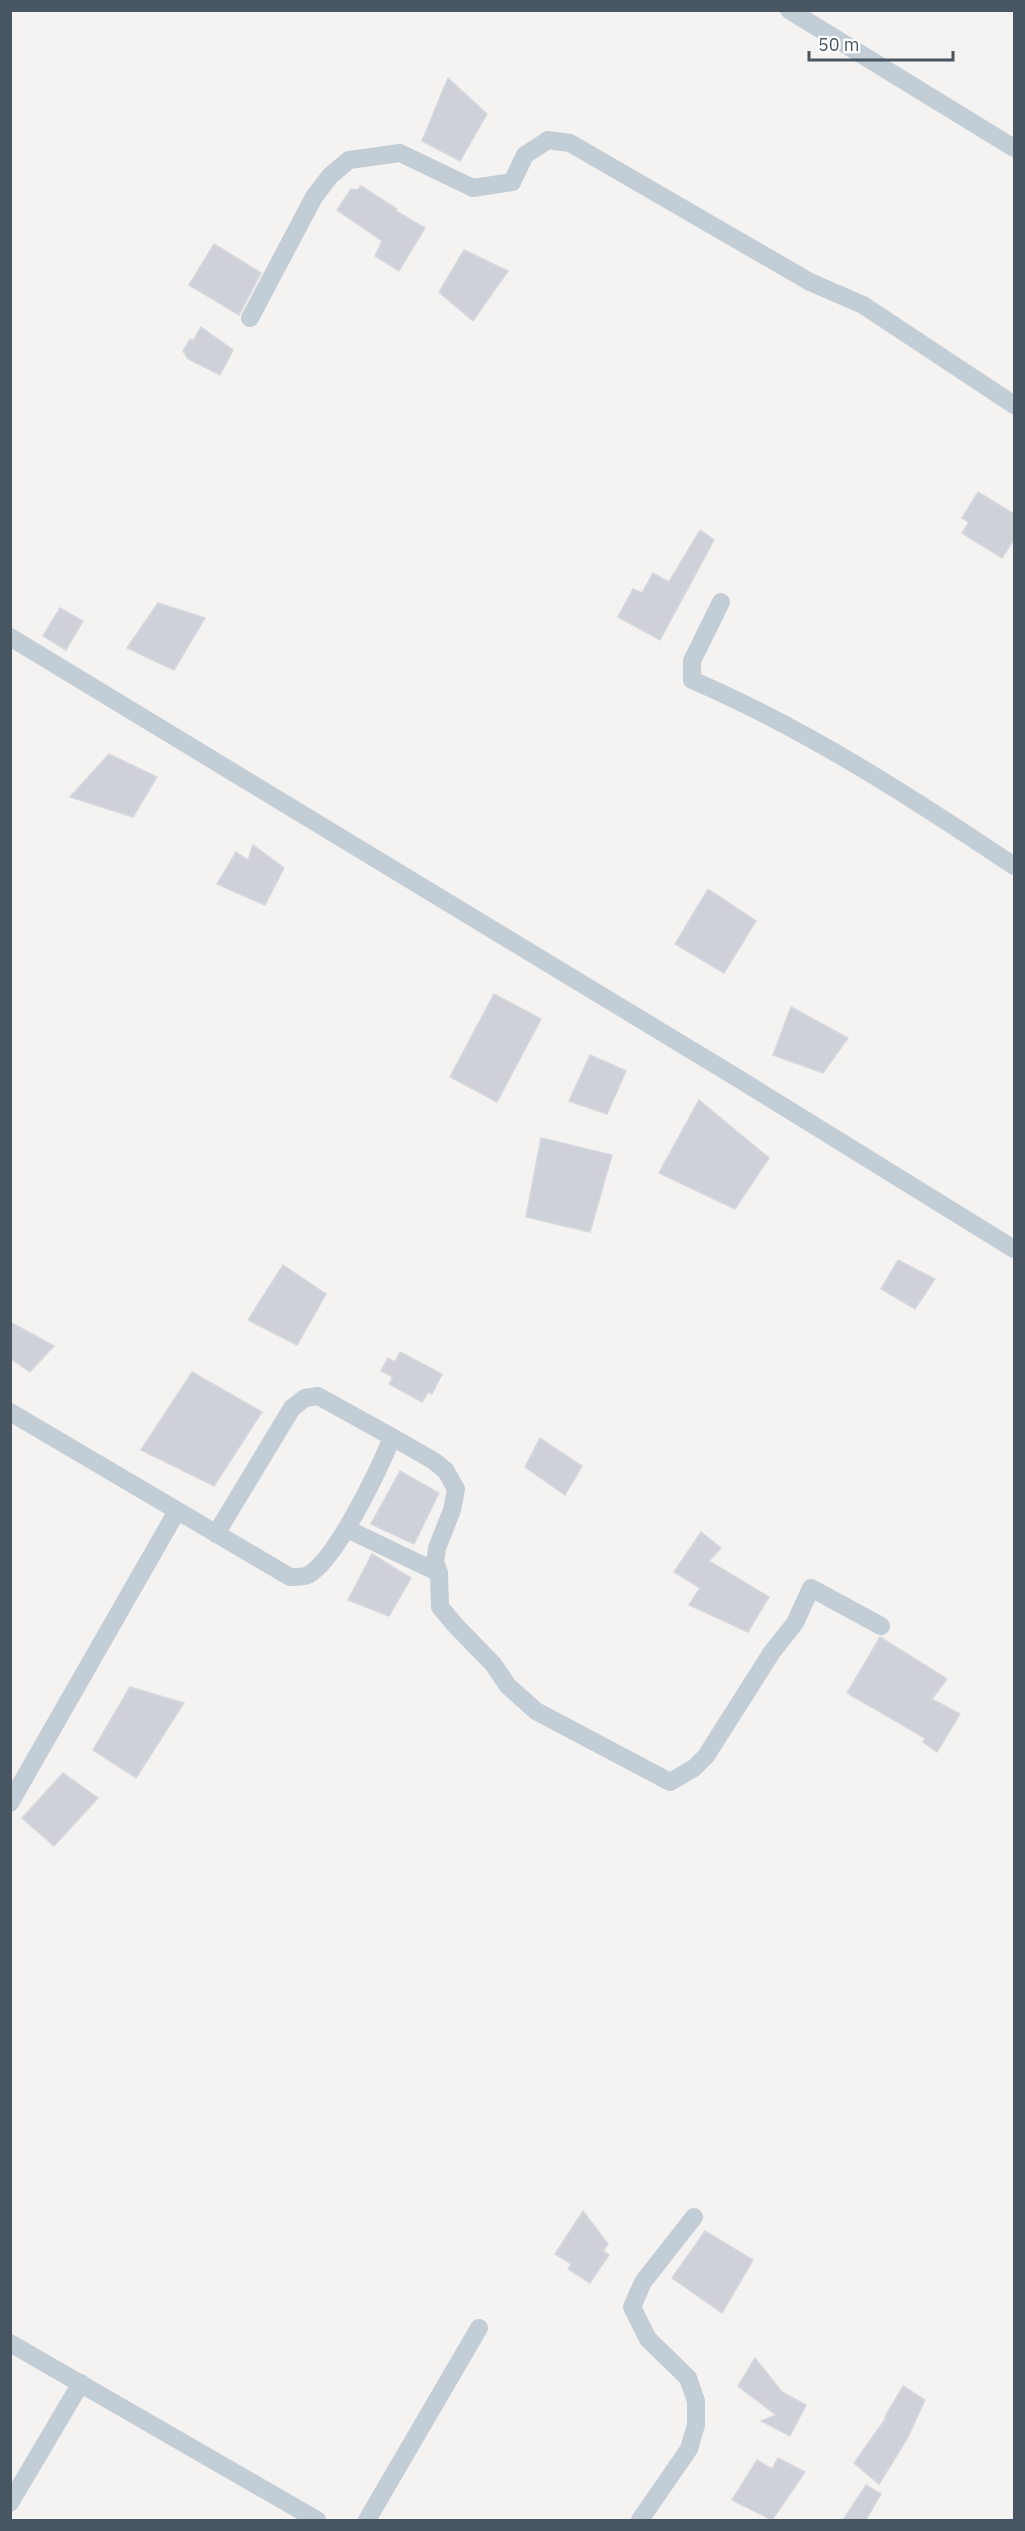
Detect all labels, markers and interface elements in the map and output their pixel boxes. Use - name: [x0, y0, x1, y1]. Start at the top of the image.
- scale bar: [809, 24, 953, 62]
- text: 50 m: [818, 33, 860, 56]

